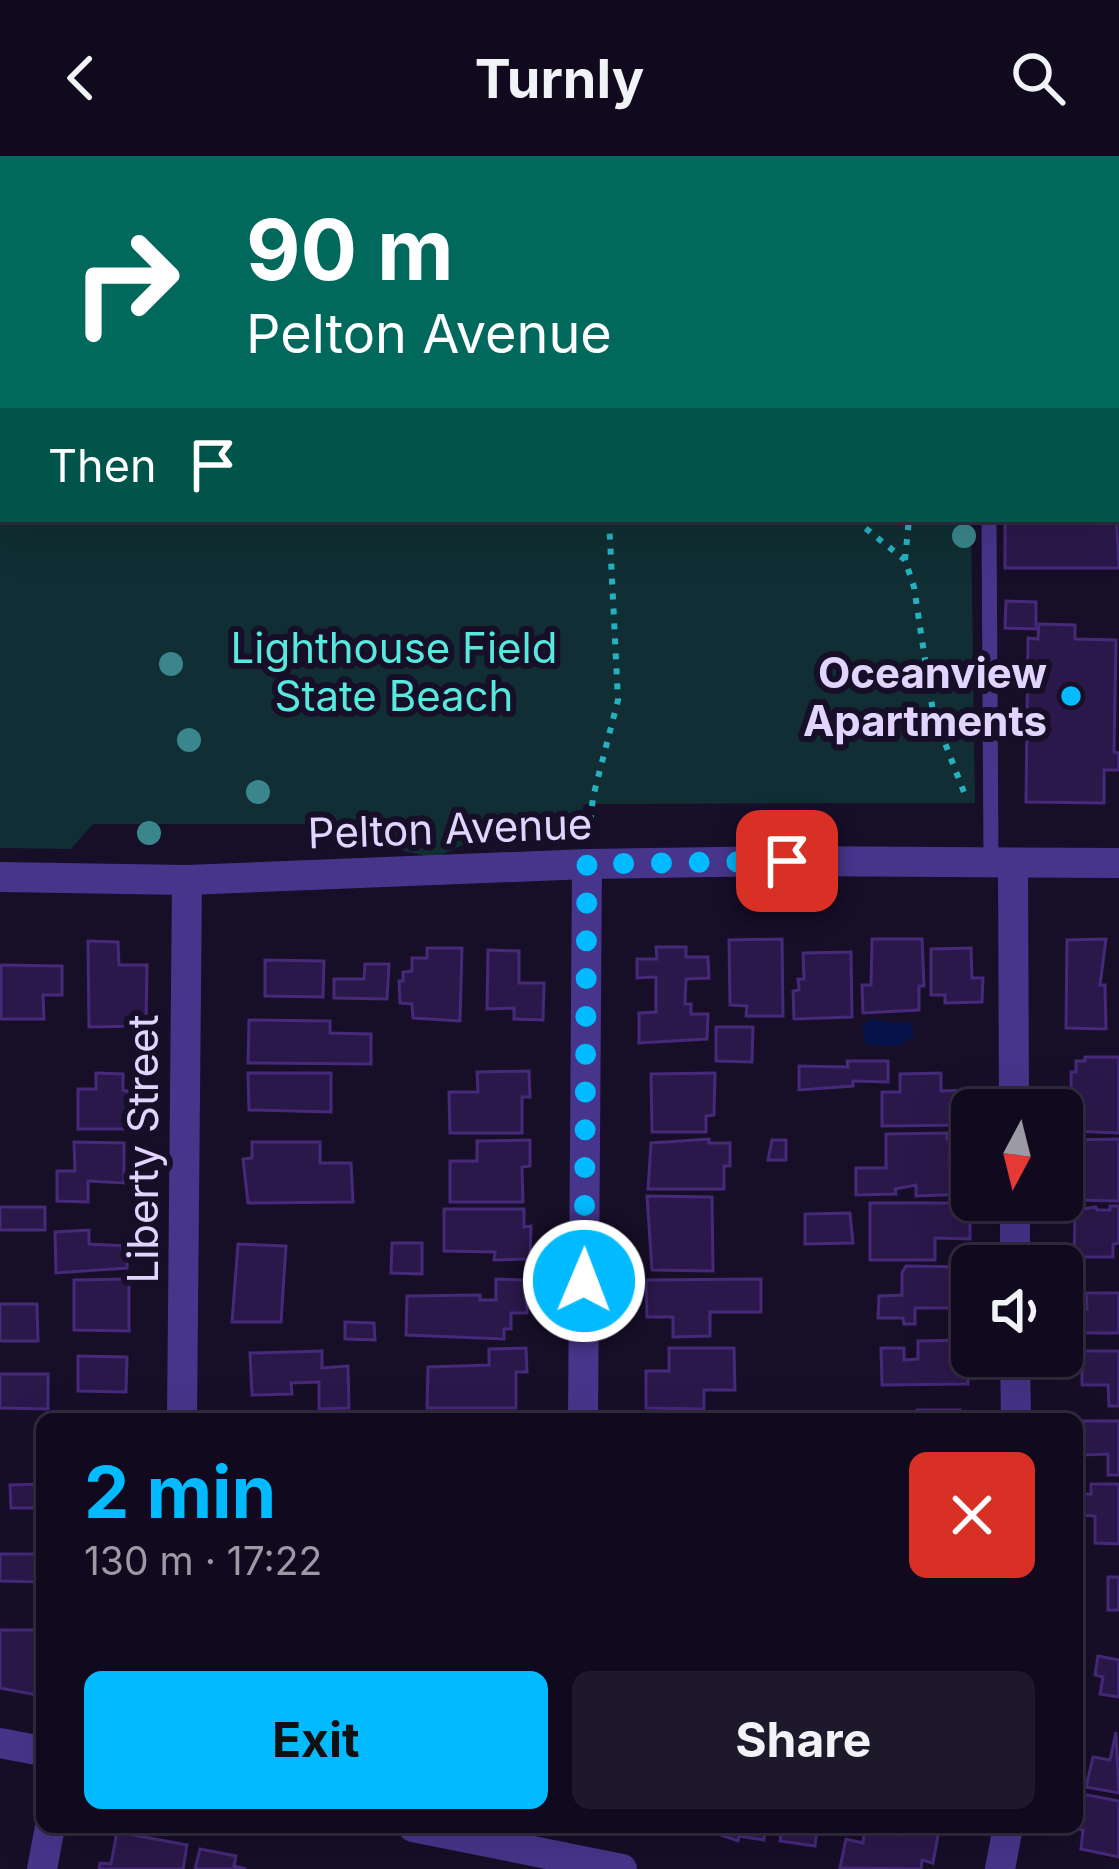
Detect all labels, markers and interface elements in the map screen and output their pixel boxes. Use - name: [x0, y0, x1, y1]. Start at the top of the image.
- icon: back: [48, 45, 114, 111]
- icon: search: [1005, 45, 1071, 111]
- text: Turnly: [475, 46, 644, 111]
- text: 90 m: [246, 199, 454, 300]
- icon: right: [48, 204, 204, 360]
- text: Pelton Avenue: [246, 301, 612, 366]
- icon: arrive: [180, 432, 246, 498]
- text: Then: [48, 438, 156, 493]
- park label: Lighthouse Field State Beach: [231, 622, 557, 721]
- place label: Oceanview Apartments: [803, 647, 1047, 746]
- marker: Oceanview Apartments: [1058, 683, 1084, 709]
- street label: Pelton Avenue: [307, 798, 593, 858]
- pin: [736, 810, 838, 912]
- icon: arrive: [754, 828, 820, 894]
- street label: Liberty Street: [117, 1014, 168, 1284]
- north arrow: [951, 1089, 1083, 1221]
- map controls: [951, 1089, 1083, 1377]
- position arrow: [521, 1218, 647, 1344]
- button: sound: [951, 1245, 1083, 1377]
- text: 2 min: [84, 1448, 276, 1535]
- button: close: [909, 1452, 1035, 1578]
- text: 130 m · 17:22: [84, 1537, 322, 1584]
- button: Exit: [84, 1671, 548, 1809]
- button: Share: [572, 1671, 1035, 1809]

